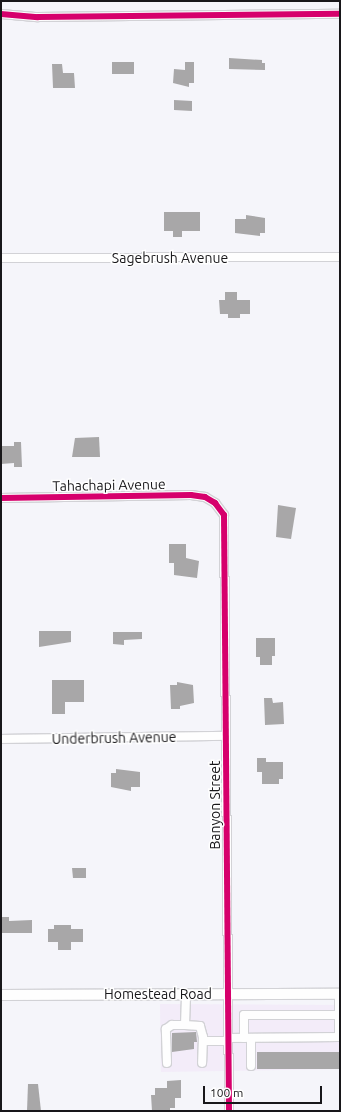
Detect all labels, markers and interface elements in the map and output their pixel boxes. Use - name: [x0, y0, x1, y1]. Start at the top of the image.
- street label: Sagebrush Avenue: [112, 250, 228, 266]
- street label: Tahachapi Avenue: [52, 476, 166, 494]
- street label: Underbrush Avenue: [52, 729, 176, 747]
- street label: Banyon Street: [207, 760, 223, 850]
- street label: Homestead Road: [104, 986, 212, 1002]
- scale bar: [205, 1078, 324, 1104]
- text: 100 m: [210, 1086, 243, 1099]

